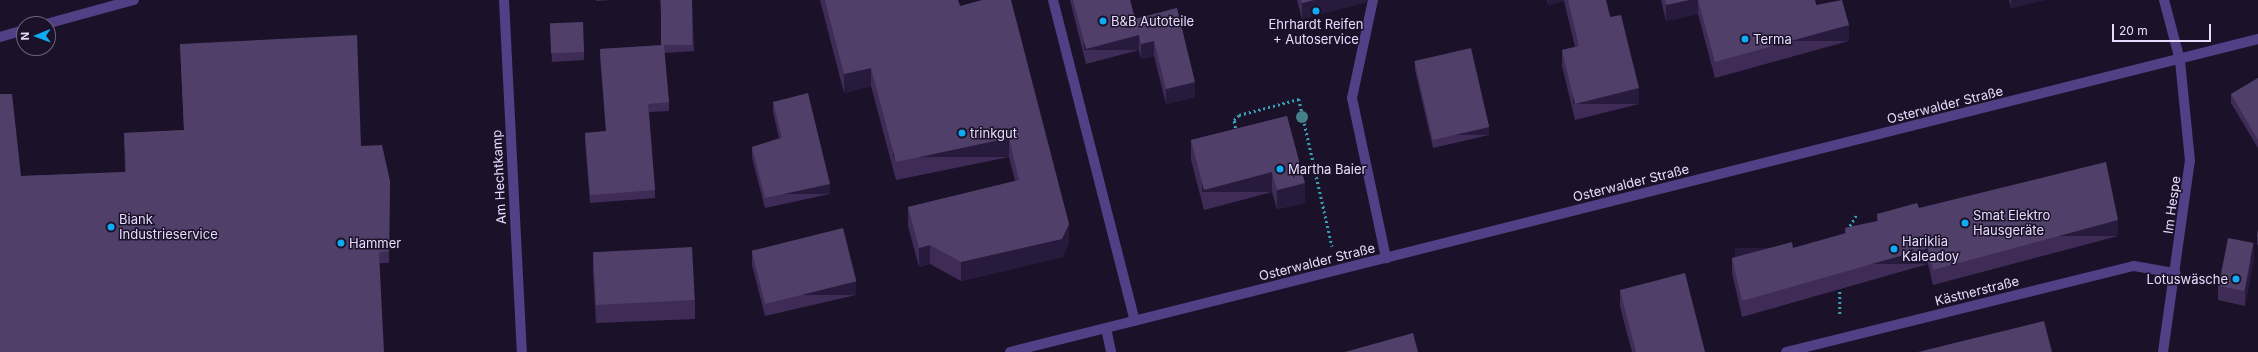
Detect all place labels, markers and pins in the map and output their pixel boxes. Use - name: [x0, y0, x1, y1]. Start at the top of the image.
- marker: Ehrhardt Reifen + Autoservice: [1311, 6, 1321, 16]
- place label: B&B Autoteile: [1111, 13, 1194, 29]
- marker: B&B Autoteile: [1098, 16, 1108, 26]
- place label: Ehrhardt Reifen + Autoservice: [1269, 17, 1363, 48]
- place label: Terma: [1753, 31, 1792, 47]
- marker: Terma: [1740, 34, 1750, 44]
- place label: trinkgut: [970, 125, 1017, 141]
- marker: trinkgut: [957, 128, 967, 138]
- place label: Martha Baier: [1288, 161, 1366, 177]
- marker: Martha Baier: [1275, 164, 1285, 174]
- place label: Smat Elektro Hausgeräte: [1973, 208, 2050, 239]
- place label: Biank Industrieservice: [119, 212, 218, 243]
- marker: Smat Elektro Hausgeräte: [1960, 218, 1970, 228]
- marker: Biank Industrieservice: [106, 222, 116, 232]
- place label: Hariklia Kaleadoy: [1902, 234, 1959, 265]
- place label: Hammer: [349, 235, 401, 251]
- marker: Hammer: [336, 238, 346, 248]
- marker: Hariklia Kaleadoy: [1889, 244, 1899, 254]
- place label: Lotuswäsche: [2147, 271, 2228, 287]
- marker: Lotuswäsche: [2231, 274, 2241, 284]

